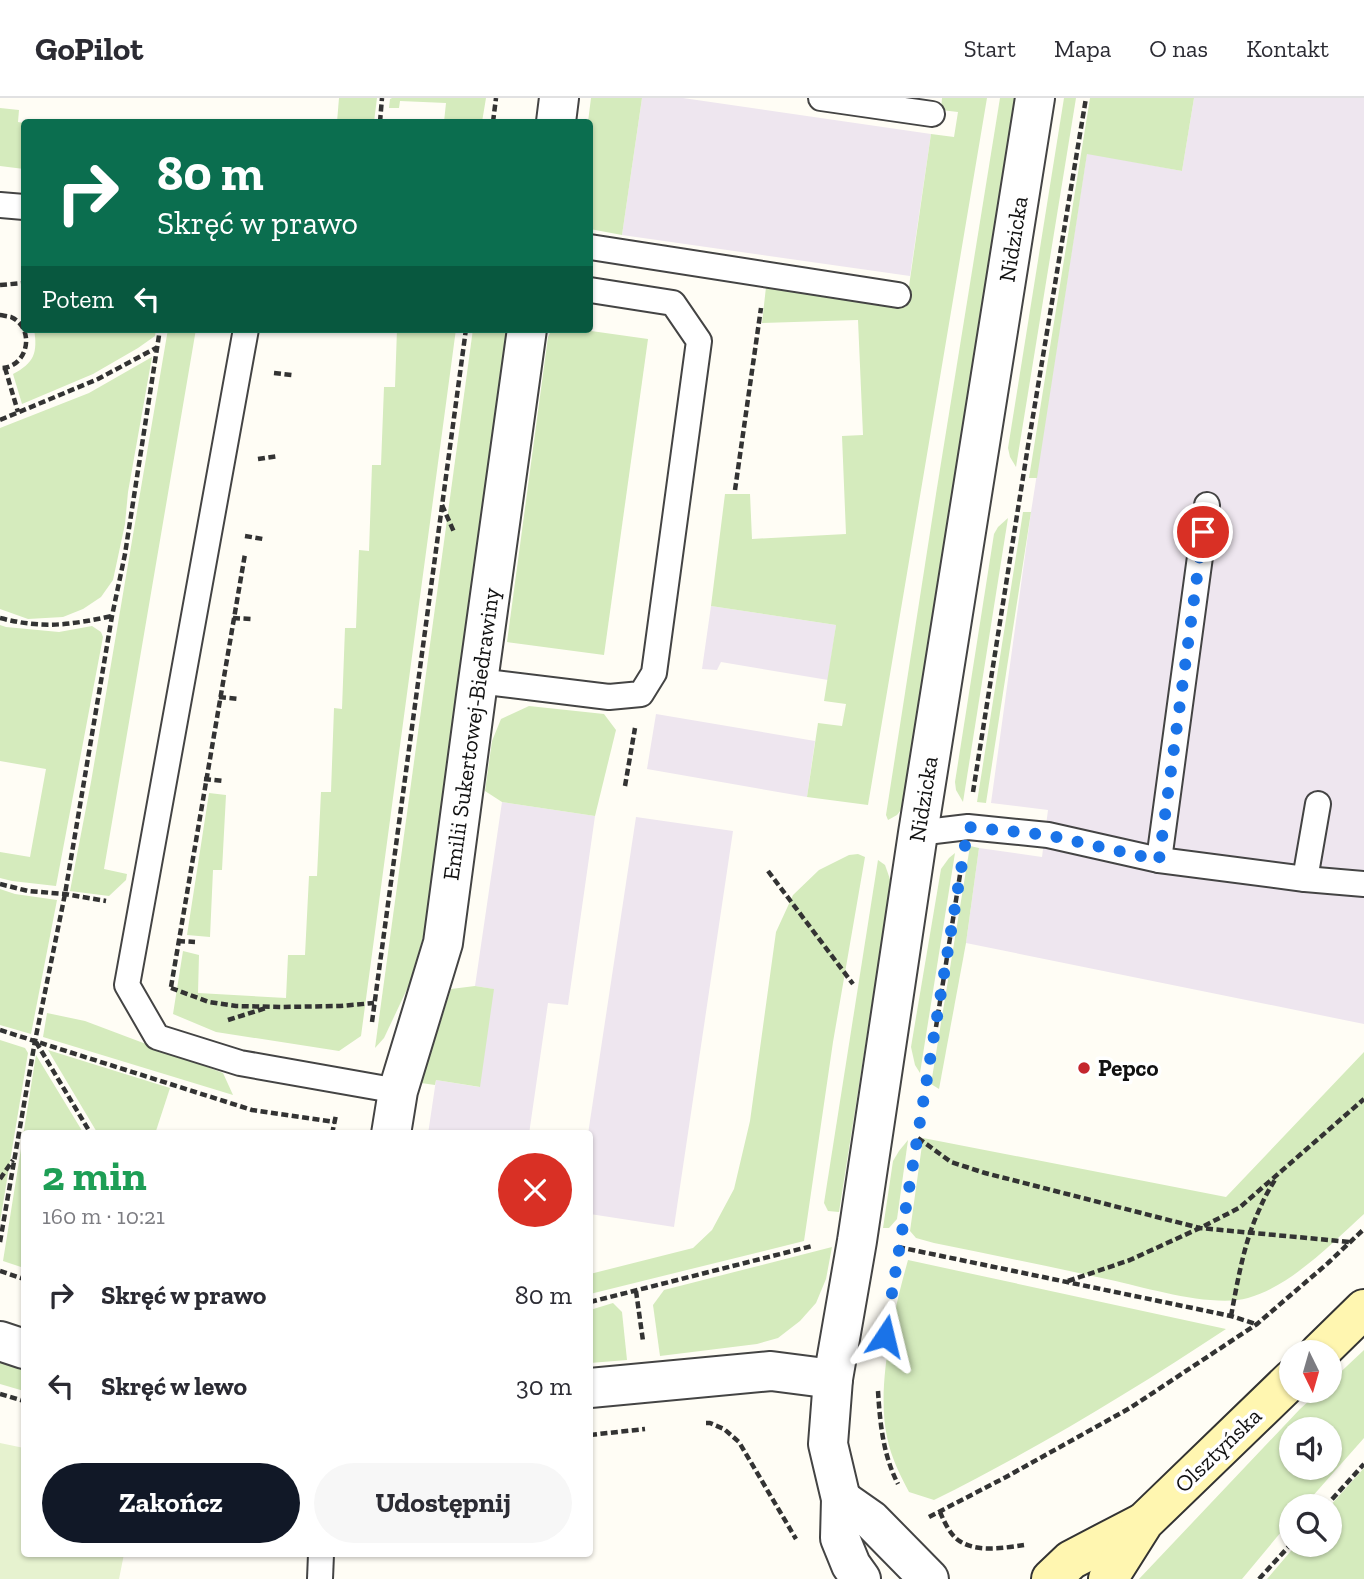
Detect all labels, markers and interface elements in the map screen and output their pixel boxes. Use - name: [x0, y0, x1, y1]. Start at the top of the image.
- text: GoPilot: [35, 29, 143, 68]
- text: Start: [964, 34, 1016, 63]
- text: Mapa: [1054, 34, 1111, 63]
- text: O nas: [1149, 34, 1208, 63]
- text: Kontakt: [1246, 34, 1329, 63]
- text: 80 m: [157, 144, 264, 203]
- icon: right: [42, 147, 133, 238]
- street label: Nidzicka: [992, 194, 1034, 284]
- text: Skręć w prawo: [157, 204, 358, 242]
- icon: left: [128, 280, 166, 318]
- text: Potem: [42, 283, 114, 315]
- pin: [1173, 502, 1233, 562]
- icon: arrive: [1184, 513, 1222, 551]
- street label: Emilii Sukertowej-Biedrawiny: [437, 586, 505, 882]
- street label: Nidzicka: [902, 754, 944, 844]
- place label: Pepco: [1098, 1054, 1158, 1082]
- marker: Pepco: [1076, 1060, 1092, 1076]
- text: 2 min: [42, 1150, 147, 1201]
- button: close: [498, 1153, 572, 1227]
- text: 160 m · 10:21: [42, 1202, 165, 1230]
- icon: right: [42, 1276, 80, 1314]
- text: Skręć w prawo: [101, 1279, 266, 1311]
- text: 80 m: [515, 1279, 572, 1311]
- position arrow: [848, 1299, 922, 1373]
- north arrow: [1279, 1340, 1342, 1404]
- map controls: [1279, 1340, 1342, 1557]
- icon: left: [42, 1367, 80, 1405]
- text: Skręć w lewo: [101, 1370, 247, 1402]
- text: 30 m: [516, 1370, 572, 1402]
- street label: Olsztyńska: [1169, 1402, 1267, 1498]
- button: sound: [1279, 1417, 1342, 1480]
- button: Zakończ: [42, 1463, 300, 1543]
- button: Udostępnij: [314, 1463, 572, 1543]
- button: search: [1279, 1494, 1342, 1557]

